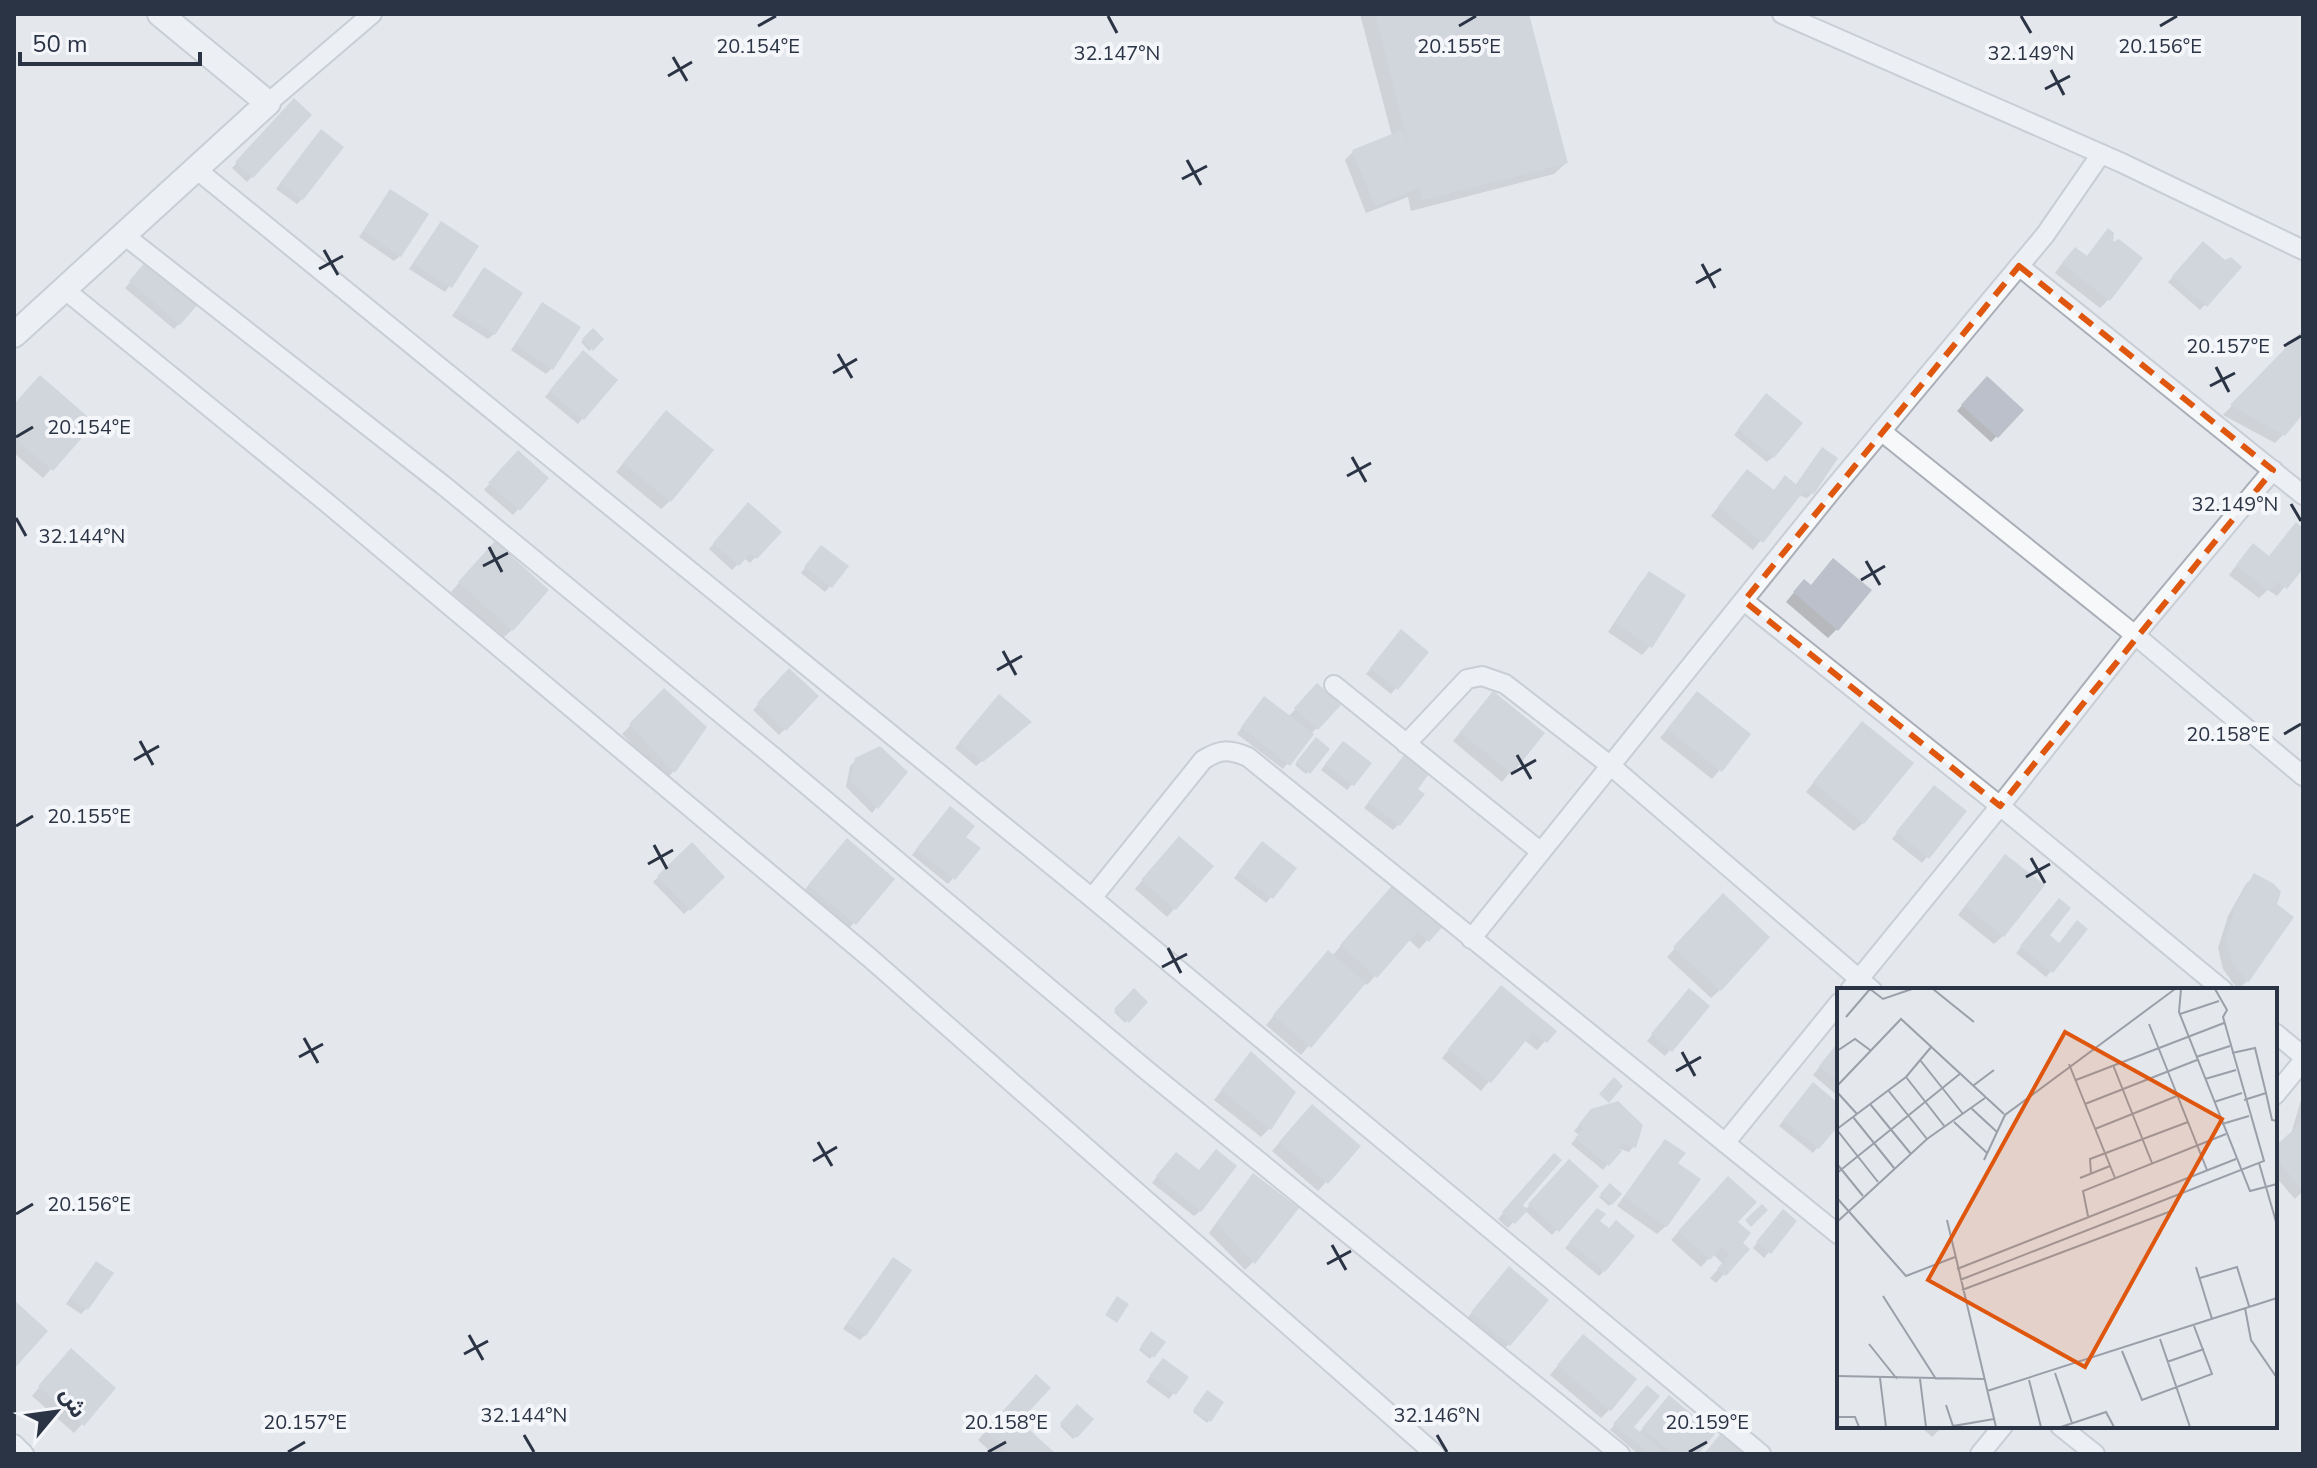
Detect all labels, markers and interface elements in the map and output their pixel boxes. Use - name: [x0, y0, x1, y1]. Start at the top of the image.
- scale bar: [20, 16, 200, 66]
- text: 50 m: [32, 28, 88, 60]
- text: 20.154°E: [716, 33, 800, 60]
- text: 20.155°E: [1417, 33, 1501, 60]
- text: 20.156°E: [2118, 33, 2202, 60]
- text: 32.147°N: [1074, 40, 1160, 67]
- text: 32.149°N: [1988, 40, 2074, 67]
- text: 20.157°E: [2186, 333, 2270, 360]
- text: 20.154°E: [47, 414, 131, 441]
- text: 32.149°N: [2192, 491, 2278, 518]
- text: 32.144°N: [39, 523, 125, 550]
- text: 20.158°E: [2186, 721, 2270, 748]
- text: 20.155°E: [47, 803, 131, 830]
- inset map: [1837, 988, 2277, 1428]
- text: 20.156°E: [47, 1191, 131, 1218]
- north arrow: [16, 1372, 96, 1452]
- text: ش: [52, 1382, 93, 1423]
- text: 32.144°N: [481, 1402, 567, 1429]
- text: 32.146°N: [1394, 1402, 1480, 1429]
- text: 20.157°E: [263, 1409, 347, 1436]
- text: 20.158°E: [964, 1409, 1048, 1436]
- text: 20.159°E: [1665, 1409, 1749, 1436]

